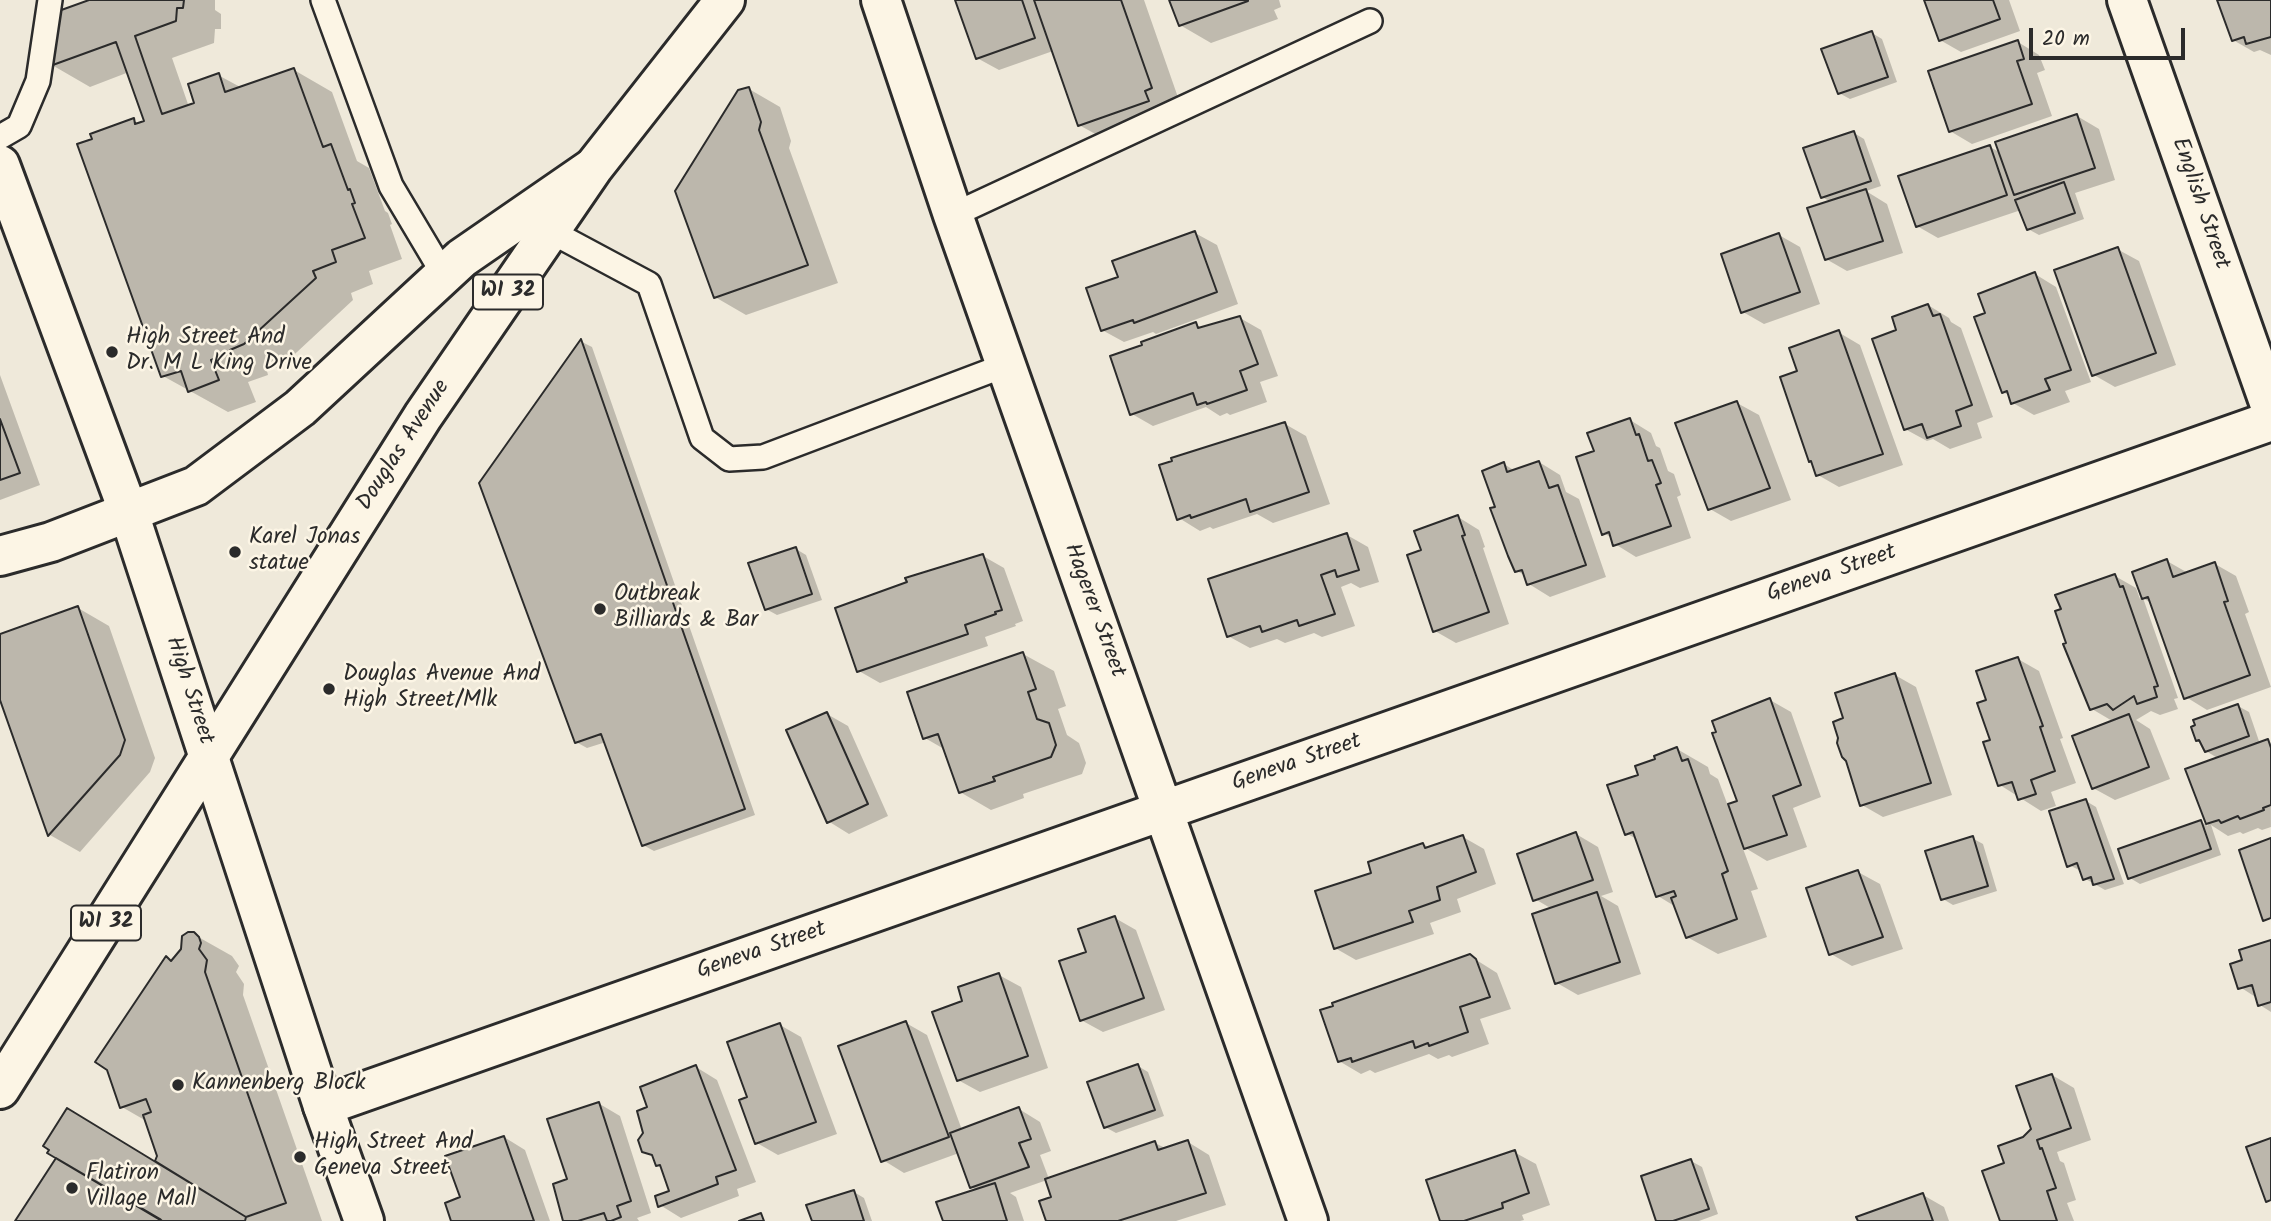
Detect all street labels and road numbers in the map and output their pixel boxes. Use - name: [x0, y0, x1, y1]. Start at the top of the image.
- street label: English Street: [2164, 135, 2234, 273]
- road number: WI 32: [473, 274, 543, 310]
- street label: Douglas Avenue: [352, 375, 458, 517]
- street label: Hagerer Street: [1056, 540, 1130, 682]
- street label: Geneva Street: [1764, 540, 1900, 610]
- street label: High Street: [158, 634, 218, 748]
- street label: Geneva Street: [1229, 729, 1365, 799]
- road number: WI 32: [71, 906, 141, 940]
- street label: Geneva Street: [694, 917, 830, 987]

